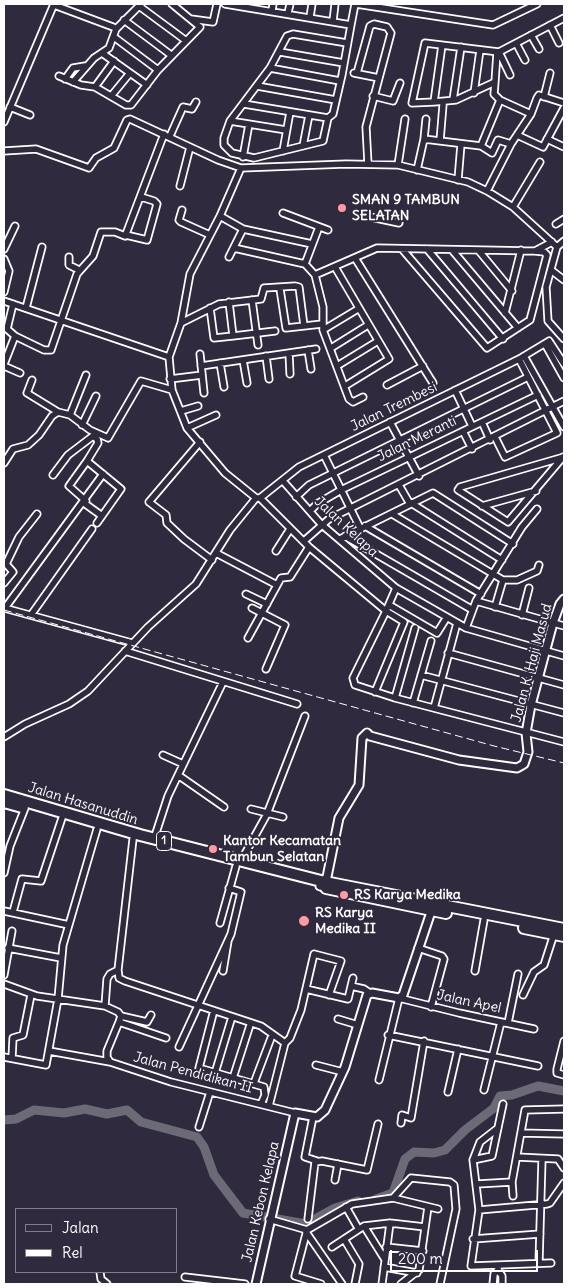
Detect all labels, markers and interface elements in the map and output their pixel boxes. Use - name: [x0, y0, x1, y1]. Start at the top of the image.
- place label: SMAN 9 TAMBUN SELATAN: [352, 192, 460, 224]
- marker: SMAN 9 TAMBUN SELATAN: [336, 202, 348, 214]
- street label: Jalan Trembesi: [348, 379, 440, 435]
- street label: Jalan Meranti: [375, 413, 459, 465]
- street label: Jalan Kelapa: [311, 493, 381, 561]
- street label: Jalan K. Haji Masud: [508, 602, 556, 724]
- street label: Jalan Hasanuddin: [26, 779, 140, 829]
- road number: 1: [156, 831, 172, 850]
- place label: Kantor Kecamatan Tambun Selatan: [223, 833, 341, 866]
- marker: Kantor Kecamatan Tambun Selatan: [207, 843, 219, 855]
- place label: RS Karya Medika: [354, 887, 461, 903]
- marker: RS Karya Medika: [338, 889, 350, 901]
- place label: RS Karya Medika II: [315, 905, 376, 938]
- marker: RS Karya Medika II: [297, 914, 311, 928]
- street label: Jalan Apel: [435, 987, 503, 1017]
- street label: Jalan Pendidikan II: [132, 1049, 254, 1097]
- street label: Jalan Kebon Kelapa: [239, 1140, 283, 1264]
- legend: [15, 1208, 178, 1273]
- text: Jalan: [62, 1218, 99, 1237]
- scale bar: [393, 1240, 540, 1272]
- text: Rel: [62, 1243, 83, 1262]
- text: 200 m: [398, 1249, 443, 1268]

